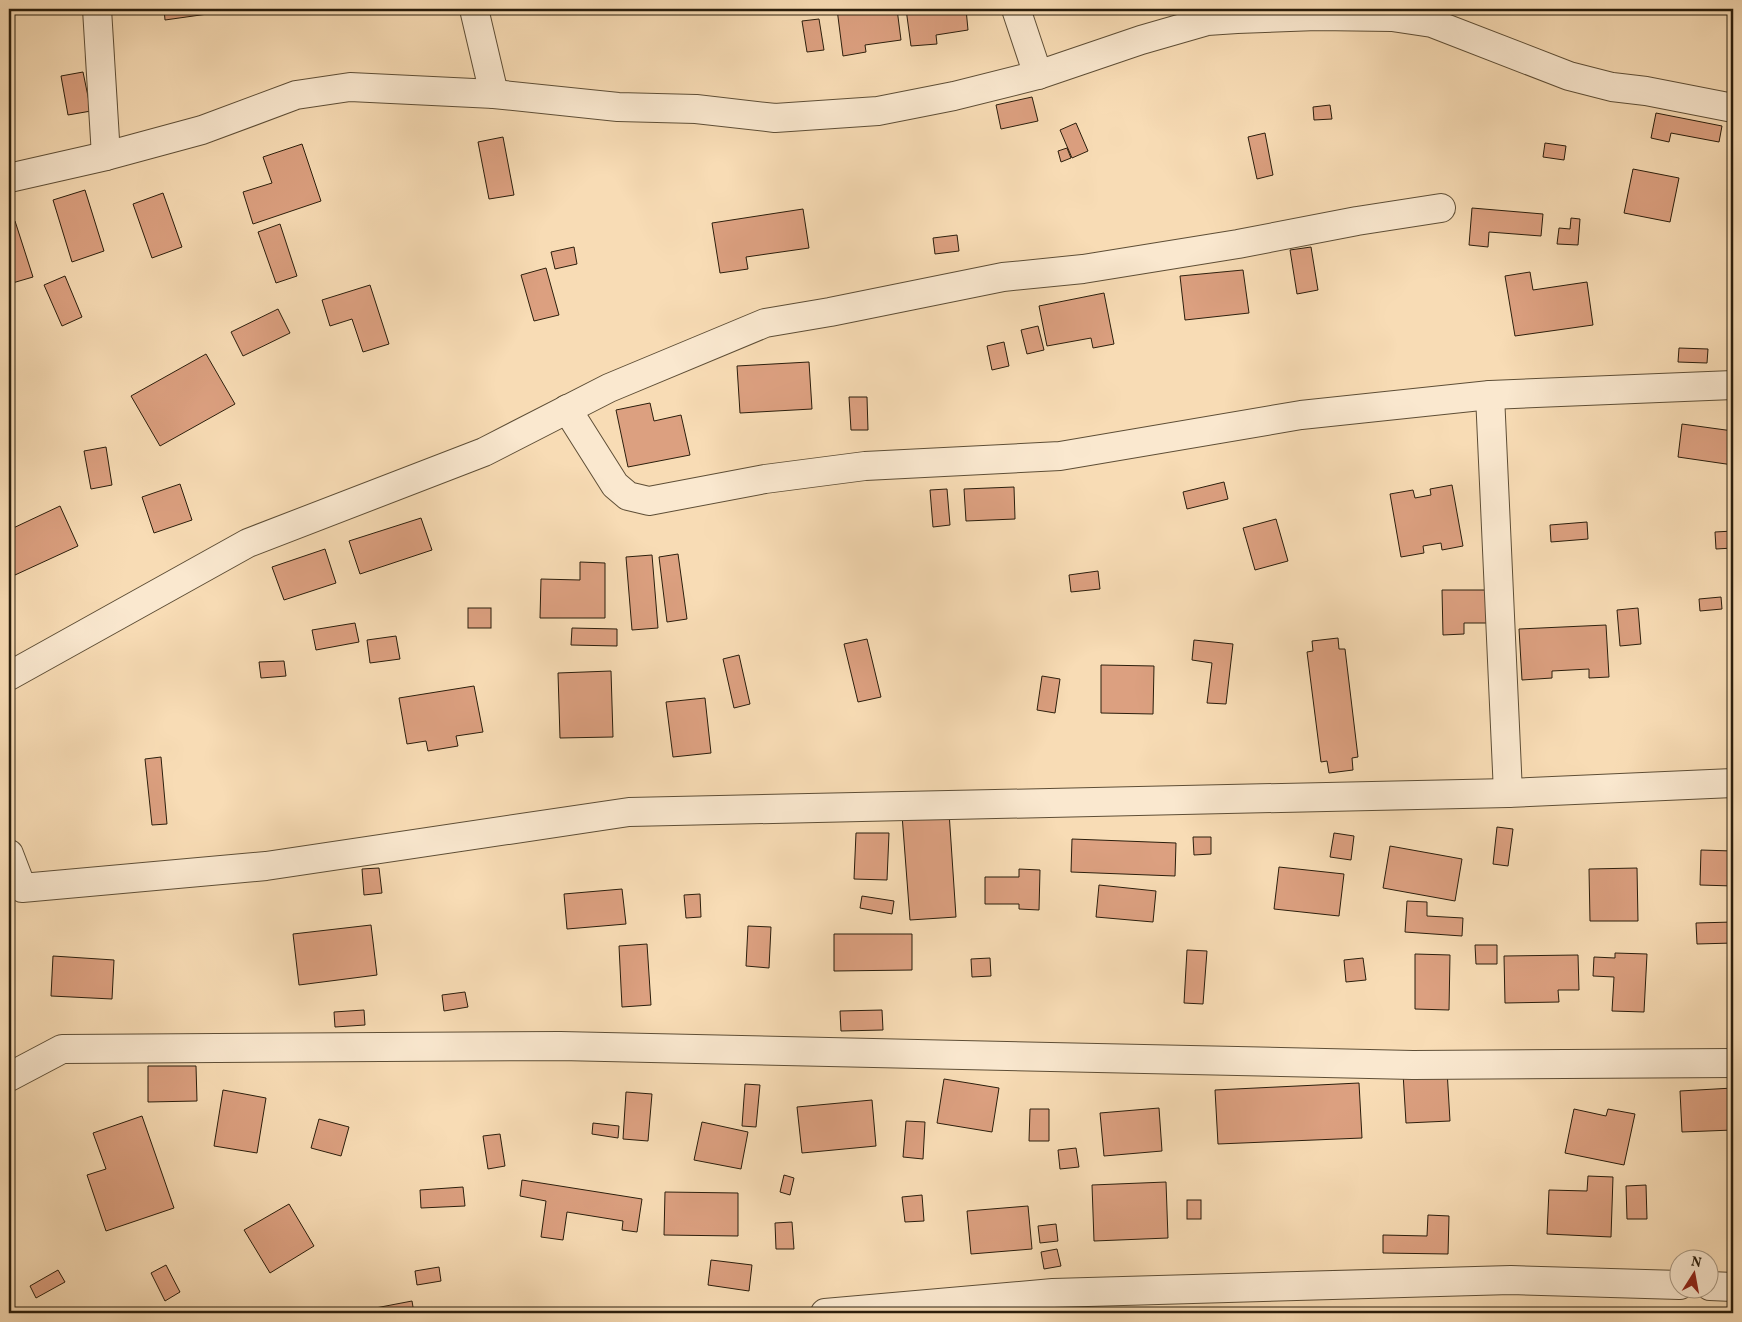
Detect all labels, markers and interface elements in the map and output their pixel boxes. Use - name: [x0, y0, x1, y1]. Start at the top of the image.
- north arrow: [1670, 1250, 1720, 1300]
- text: N: [1689, 1252, 1703, 1273]

